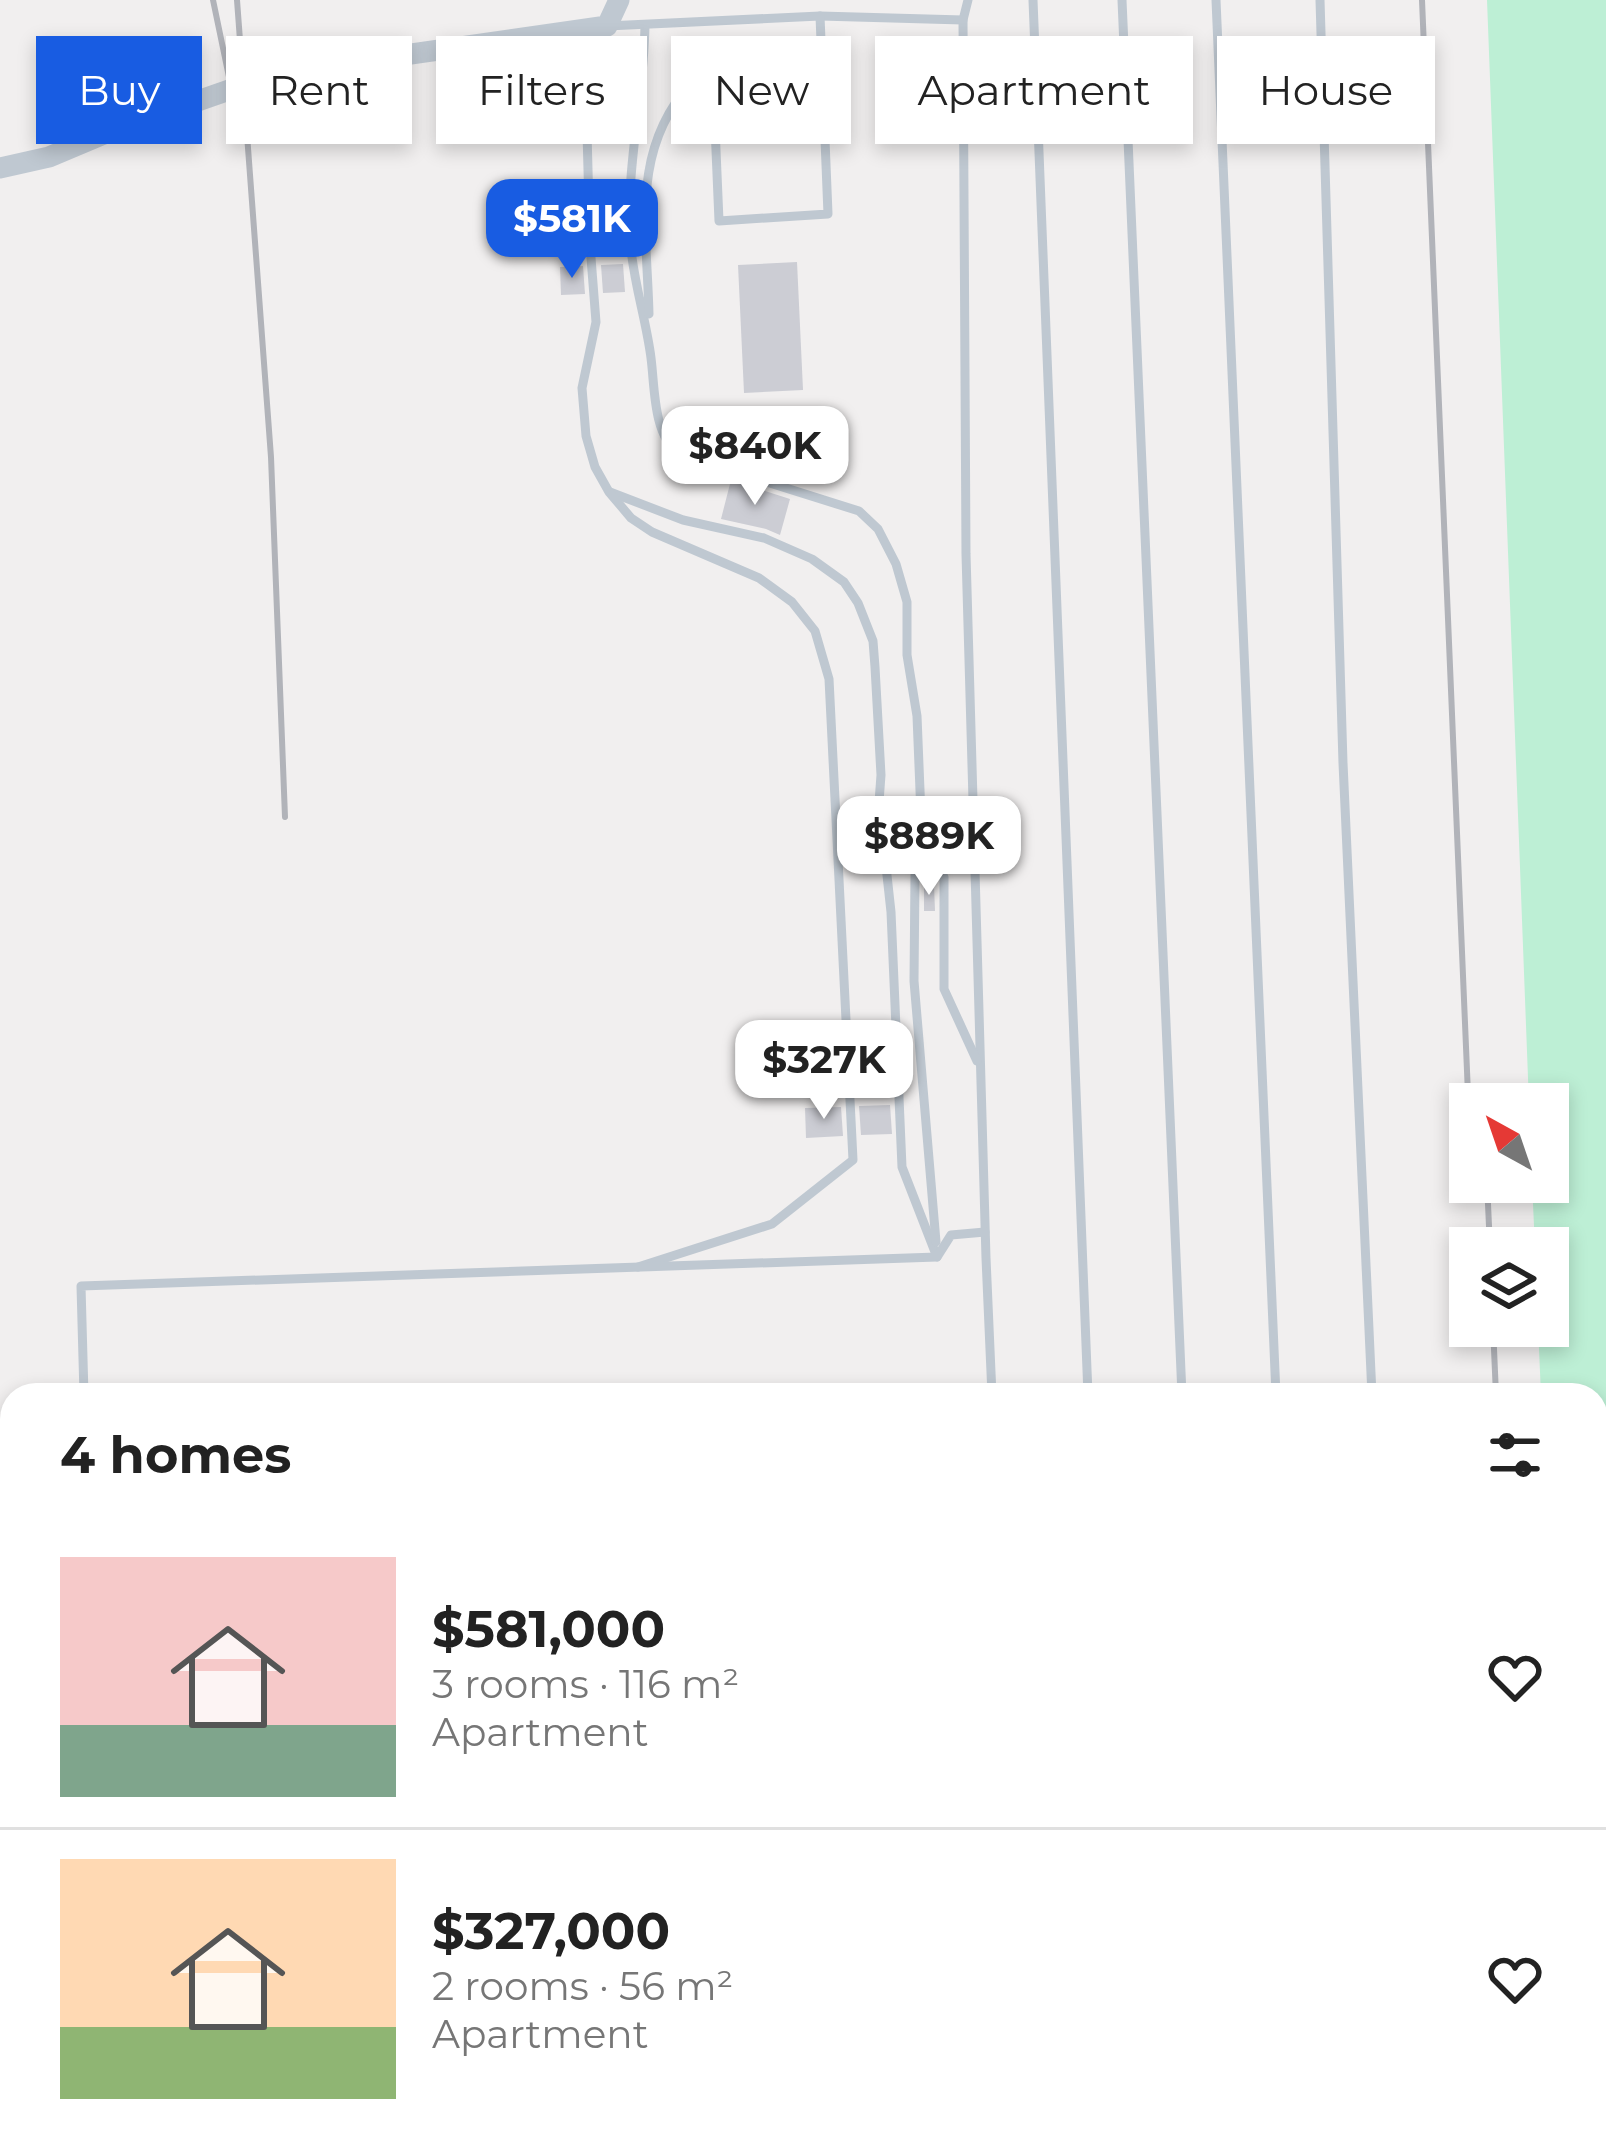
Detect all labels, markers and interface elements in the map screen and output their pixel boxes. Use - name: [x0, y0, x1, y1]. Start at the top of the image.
- chip: Buy: [36, 36, 202, 144]
- chip: Rent: [226, 36, 412, 144]
- chip: Filters: [436, 36, 647, 144]
- chip: New: [671, 36, 851, 144]
- chip: Apartment: [875, 36, 1193, 144]
- chip: House: [1217, 36, 1435, 144]
- pin: $581K: [488, 179, 656, 281]
- text: $581K: [513, 194, 631, 242]
- pin: $840K: [671, 406, 839, 508]
- text: $840K: [689, 421, 821, 469]
- pin: $889K: [845, 796, 1013, 898]
- text: $889K: [864, 811, 994, 859]
- pin: $327K: [740, 1020, 908, 1122]
- text: $327K: [762, 1035, 886, 1083]
- north arrow: [1449, 1083, 1569, 1203]
- map controls: [1449, 1083, 1569, 1347]
- button: layers: [1449, 1227, 1569, 1347]
- icon: filters: [1482, 1422, 1548, 1488]
- text: 4 homes: [60, 1424, 291, 1486]
- text: $581,000: [432, 1598, 665, 1660]
- icon: home: [156, 1605, 300, 1749]
- icon: heart: [1482, 1644, 1548, 1710]
- text: 3 rooms · 116 m²: [432, 1660, 739, 1708]
- text: Apartment: [432, 1708, 648, 1756]
- text: $327,000: [432, 1900, 670, 1962]
- icon: home: [156, 1907, 300, 2051]
- icon: heart: [1482, 1946, 1548, 2012]
- text: 2 rooms · 56 m²: [432, 1962, 733, 2010]
- text: Apartment: [432, 2010, 648, 2058]

